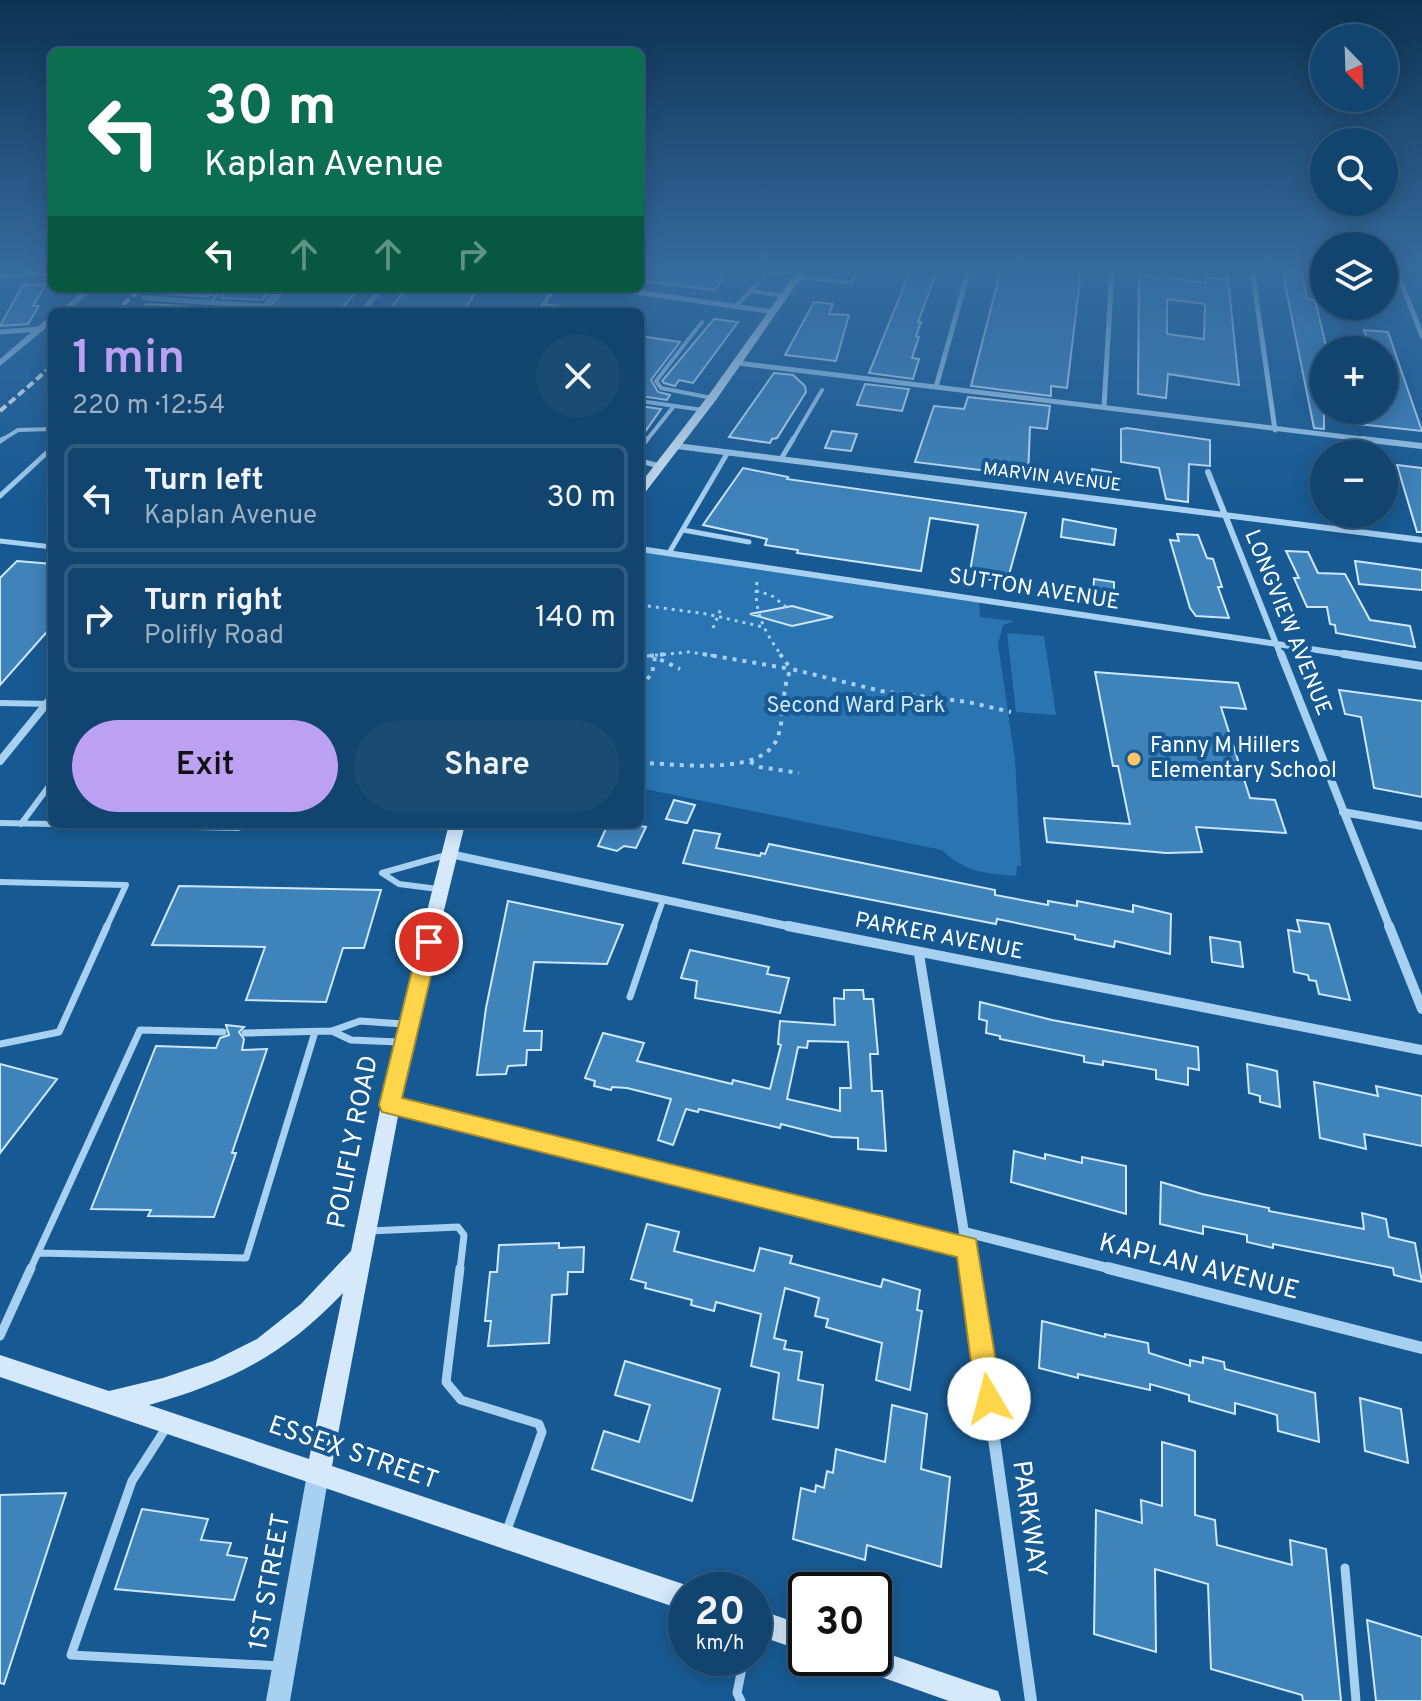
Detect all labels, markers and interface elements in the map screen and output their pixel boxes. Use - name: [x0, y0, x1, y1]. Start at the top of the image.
- north arrow: [1310, 24, 1398, 112]
- map controls: [1310, 24, 1398, 528]
- text: 30 m: [204, 74, 337, 144]
- icon: left: [72, 80, 176, 184]
- button: search: [1310, 128, 1398, 216]
- text: Kaplan Avenue: [204, 143, 443, 189]
- icon: left: [198, 232, 242, 276]
- icon: ahead: [282, 232, 326, 276]
- icon: ahead: [366, 232, 410, 276]
- icon: right: [450, 232, 494, 276]
- button: layers: [1310, 232, 1398, 320]
- text: 1 min: [72, 330, 185, 390]
- button: close: [536, 334, 620, 418]
- button: +: [1310, 336, 1398, 424]
- text: 220 m · 12:54: [72, 390, 225, 423]
- button: −: [1310, 440, 1398, 528]
- street label: MARVIN AVENUE: [982, 458, 1122, 498]
- text: Turn left: [144, 463, 264, 500]
- icon: left: [76, 476, 120, 520]
- text: 30 m: [547, 480, 616, 517]
- text: Kaplan Avenue: [144, 500, 317, 533]
- street label: LONGVIEW AVENUE: [1237, 526, 1337, 720]
- street label: SUTTON AVENUE: [947, 563, 1121, 617]
- text: Turn right: [144, 583, 282, 620]
- icon: right: [76, 596, 120, 640]
- text: 140 m: [535, 600, 616, 637]
- text: Polifly Road: [144, 620, 284, 653]
- park label: Second Ward Park: [767, 693, 945, 720]
- button: Exit: [72, 720, 338, 812]
- button: Share: [354, 720, 620, 812]
- place label: Fanny M Hillers Elementary School: [1150, 733, 1337, 785]
- marker: Fanny M Hillers Elementary School: [1125, 750, 1143, 768]
- street label: PARKER AVENUE: [853, 907, 1025, 967]
- pin: [395, 908, 463, 976]
- icon: arrive: [407, 920, 451, 964]
- street label: POLIFLY ROAD: [321, 1053, 387, 1231]
- street label: KAPLAN AVENUE: [1095, 1227, 1303, 1309]
- position arrow: [947, 1357, 1031, 1441]
- street label: ESSEX STREET: [264, 1409, 442, 1499]
- street label: PARKWAY: [1003, 1458, 1053, 1580]
- street label: 1ST STREET: [243, 1511, 299, 1653]
- speed limit sign: 30: [788, 1572, 892, 1676]
- text: 20: [695, 1589, 745, 1639]
- text: km/h: [696, 1631, 744, 1657]

